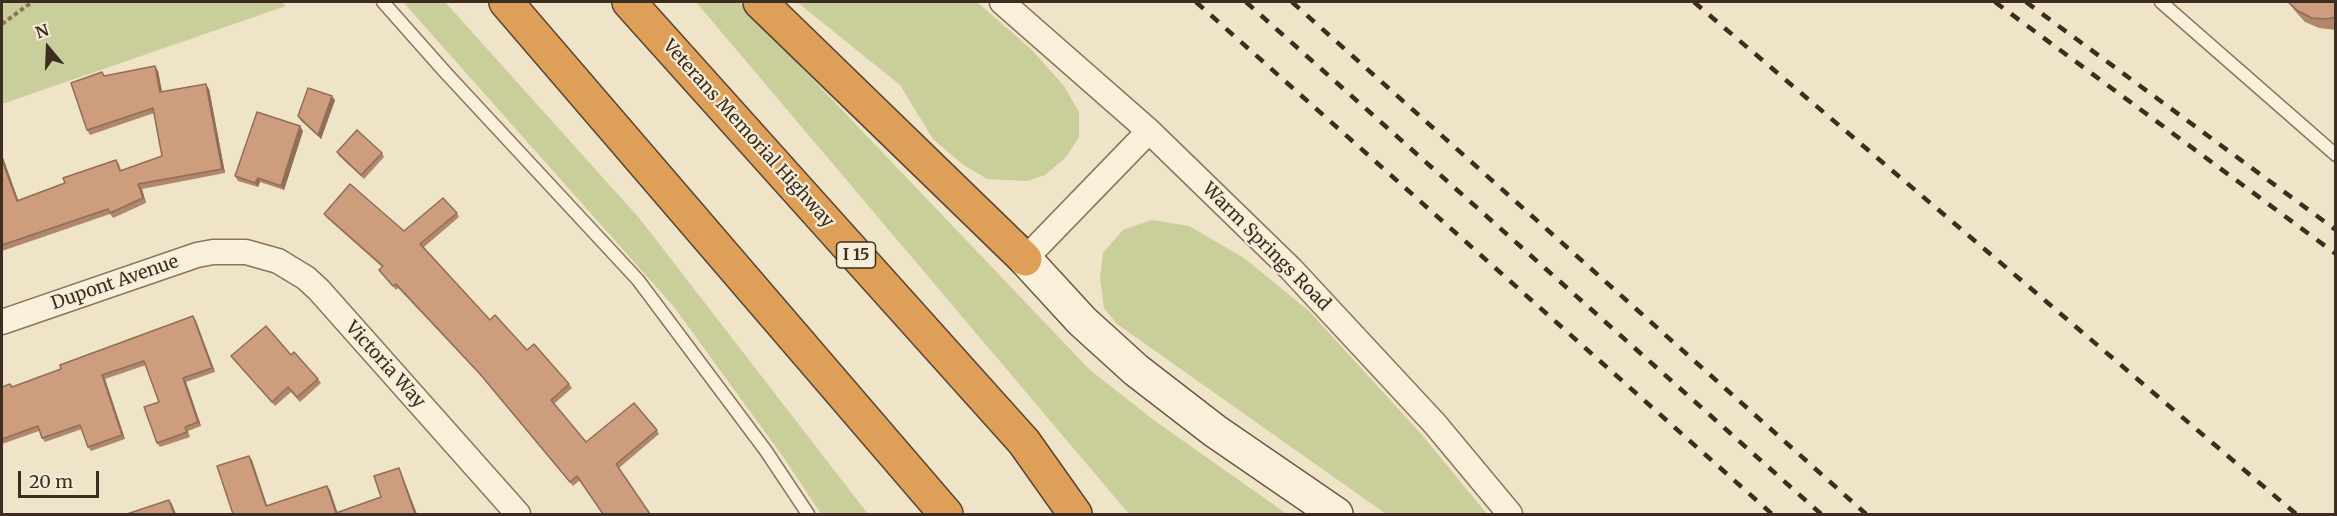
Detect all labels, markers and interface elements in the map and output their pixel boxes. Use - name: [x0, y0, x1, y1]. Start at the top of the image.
- north arrow: [18, 18, 78, 78]
- text: N: [33, 19, 51, 42]
- street label: Veterans Memorial Highway: [658, 36, 838, 232]
- street label: Warm Springs Road: [1198, 179, 1334, 315]
- road number: I 15: [836, 242, 876, 268]
- street label: Dupont Avenue: [49, 251, 181, 315]
- street label: Victoria Way: [341, 317, 429, 413]
- scale bar: [21, 459, 102, 497]
- text: 20 m: [29, 470, 73, 493]

